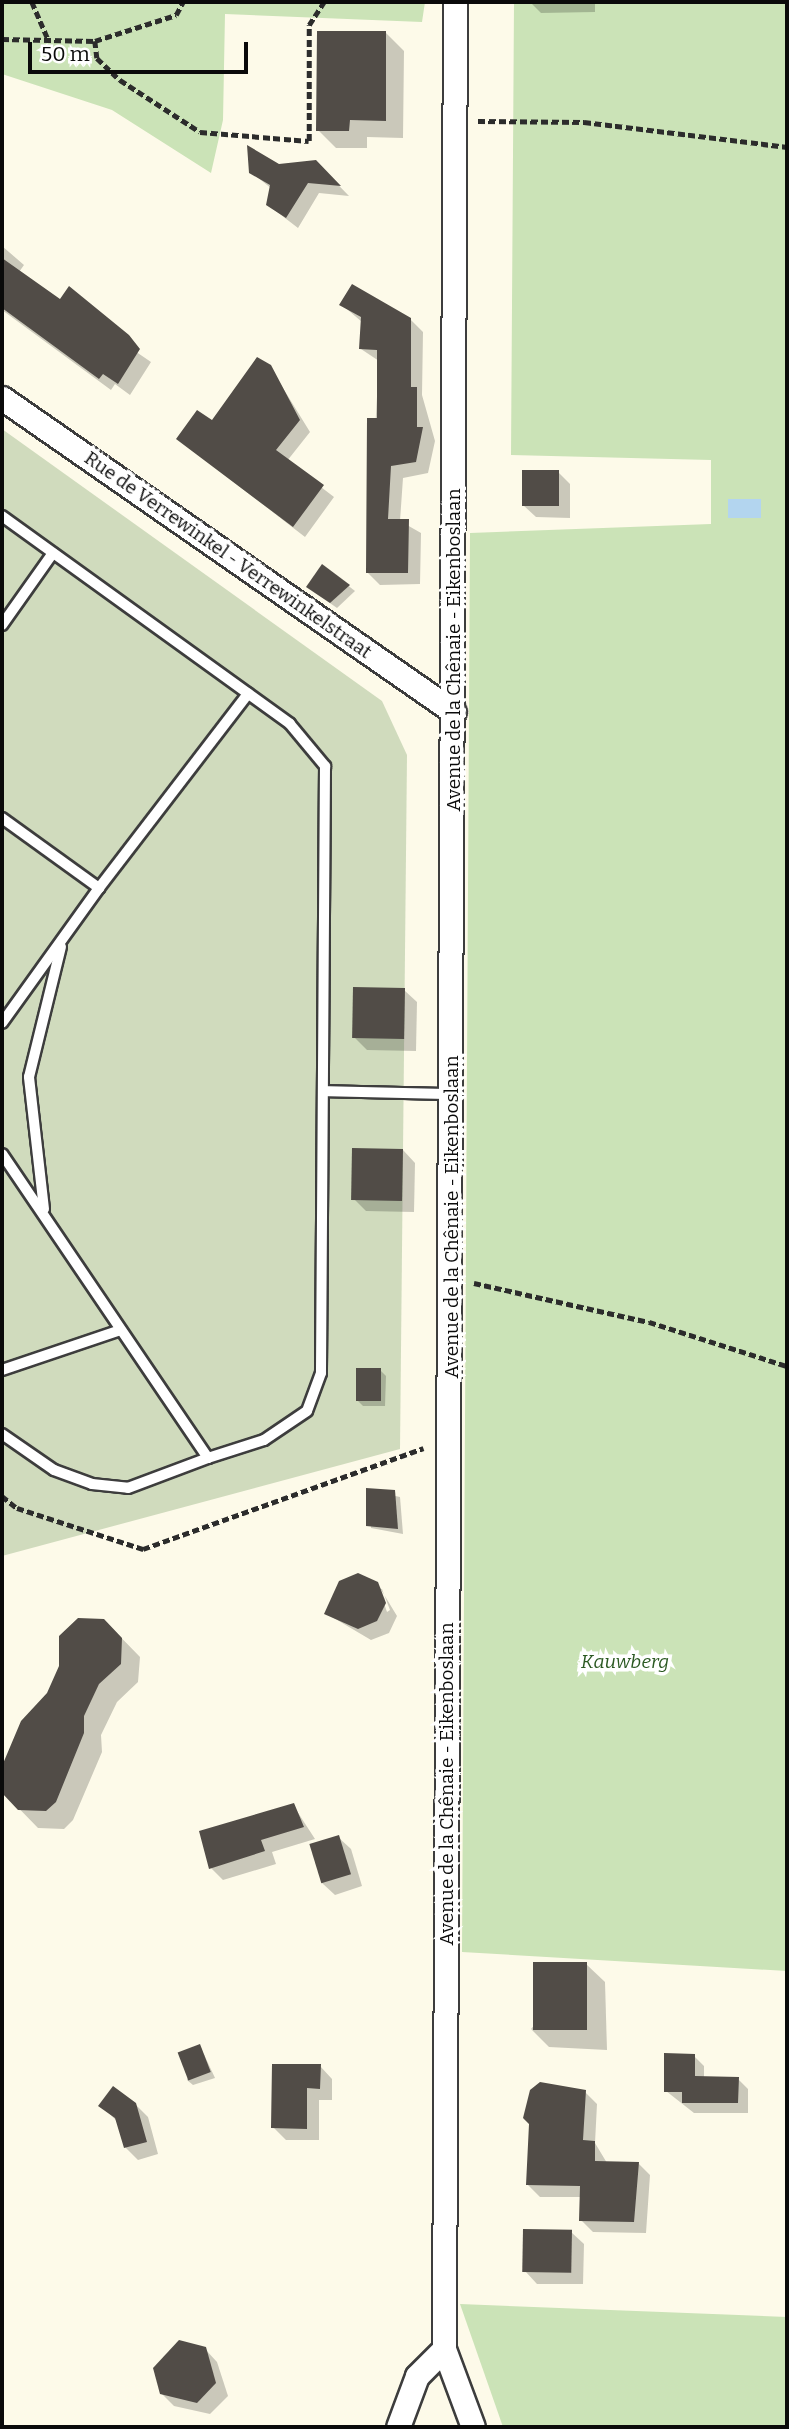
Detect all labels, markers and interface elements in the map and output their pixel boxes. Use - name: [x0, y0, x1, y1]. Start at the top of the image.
- scale bar: [32, 28, 252, 72]
- text: 50 m: [41, 41, 90, 67]
- street label: Rue de Verrewinkel - Verrewinkelstraat: [80, 447, 376, 663]
- street label: Avenue de la Chênaie - Eikenboslaan: [443, 488, 465, 812]
- street label: Avenue de la Chênaie - Eikenboslaan: [441, 1055, 463, 1379]
- street label: Avenue de la Chênaie - Eikenboslaan: [436, 1622, 458, 1946]
- park label: Kauwberg: [581, 1651, 669, 1673]

